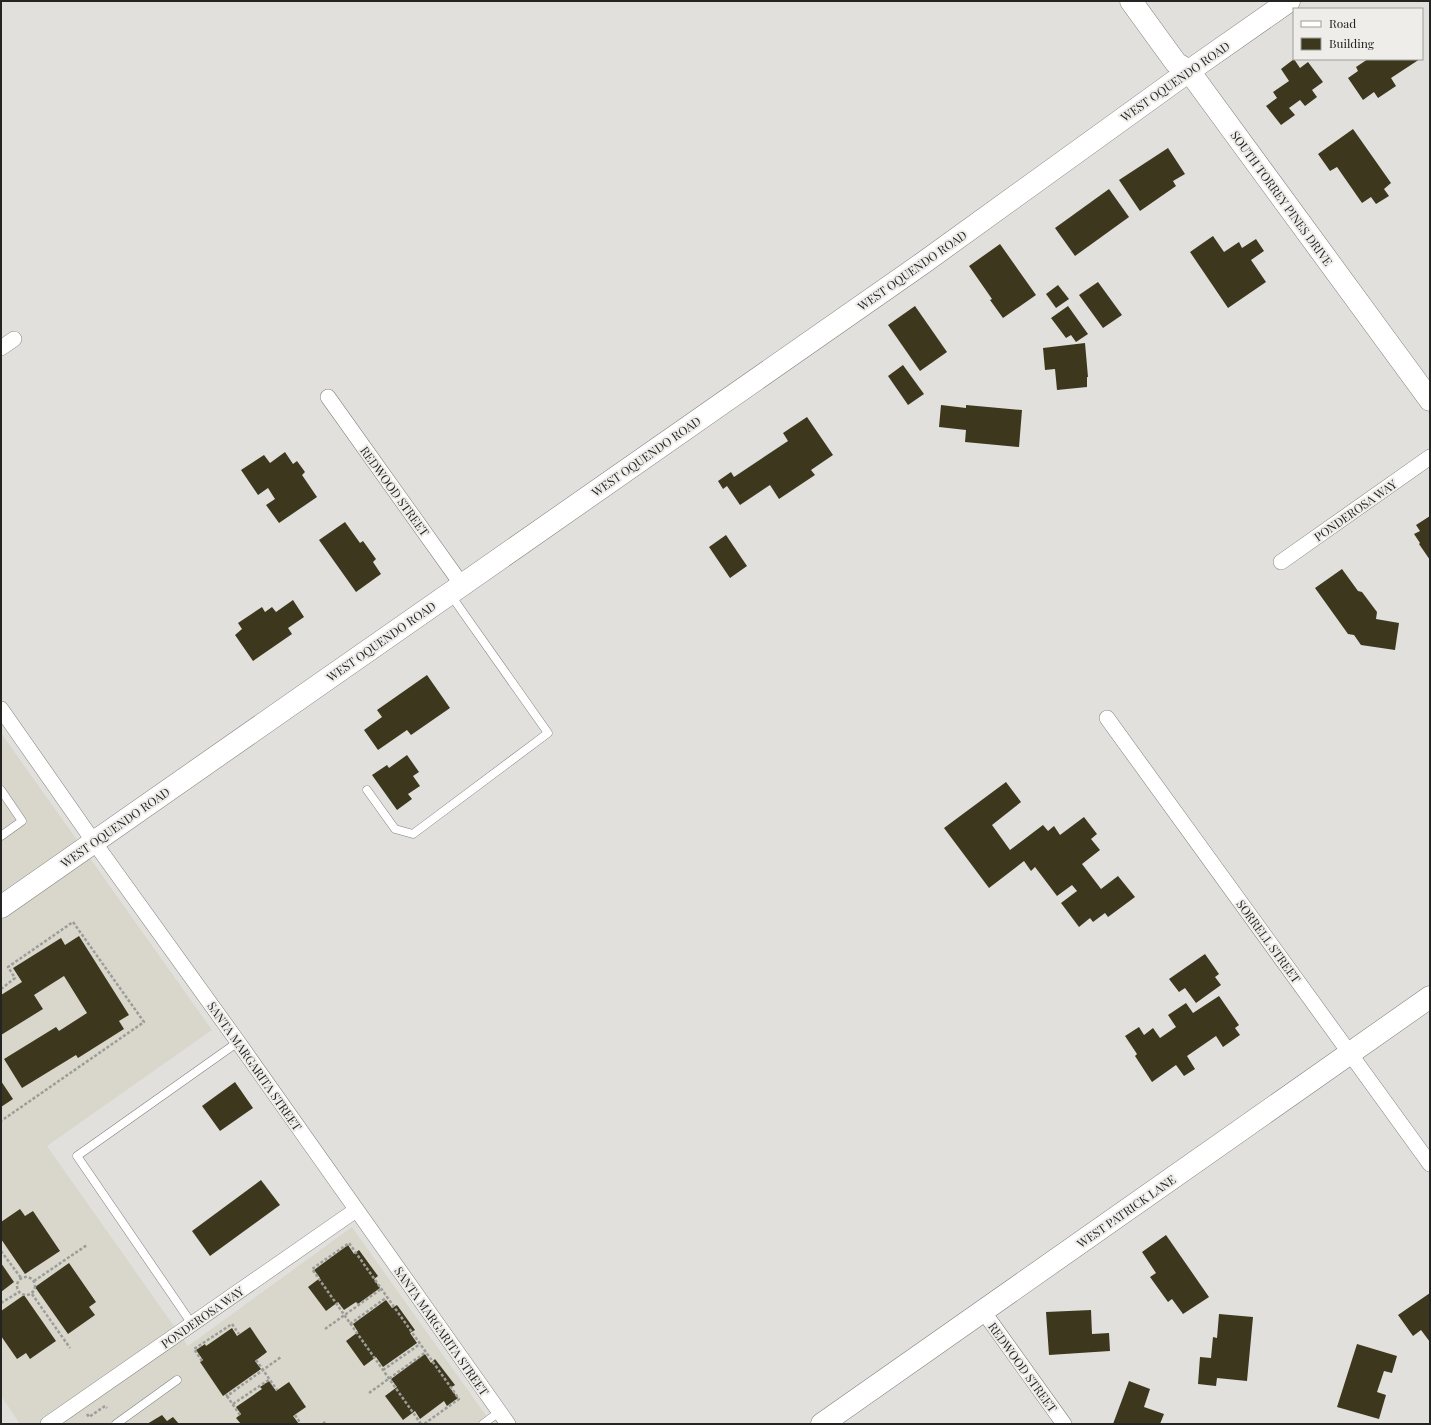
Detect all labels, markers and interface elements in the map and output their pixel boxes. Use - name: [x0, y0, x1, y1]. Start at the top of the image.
- legend: [1293, 8, 1423, 60]
- text: Road: [1329, 15, 1356, 31]
- text: Building: [1329, 35, 1375, 51]
- street label: WEST OQUENDO ROAD: [1117, 37, 1233, 125]
- street label: SOUTH TORREY PINES DRIVE: [1228, 127, 1336, 269]
- street label: WEST OQUENDO ROAD: [854, 226, 970, 314]
- street label: WEST OQUENDO ROAD: [588, 412, 704, 500]
- street label: REDWOOD STREET: [357, 443, 433, 540]
- street label: PONDEROSA WAY: [1310, 475, 1400, 545]
- street label: WEST OQUENDO ROAD: [323, 597, 439, 685]
- street label: WEST OQUENDO ROAD: [57, 783, 173, 871]
- street label: SORRELL STREET: [1233, 896, 1305, 986]
- street label: SANTA MARGARITA STREET: [204, 998, 306, 1134]
- street label: WEST PATRICK LANE: [1073, 1171, 1178, 1252]
- street label: SANTA MARGARITA STREET: [391, 1263, 493, 1399]
- street label: PONDEROSA WAY: [157, 1282, 247, 1352]
- street label: REDWOOD STREET: [985, 1319, 1061, 1416]

